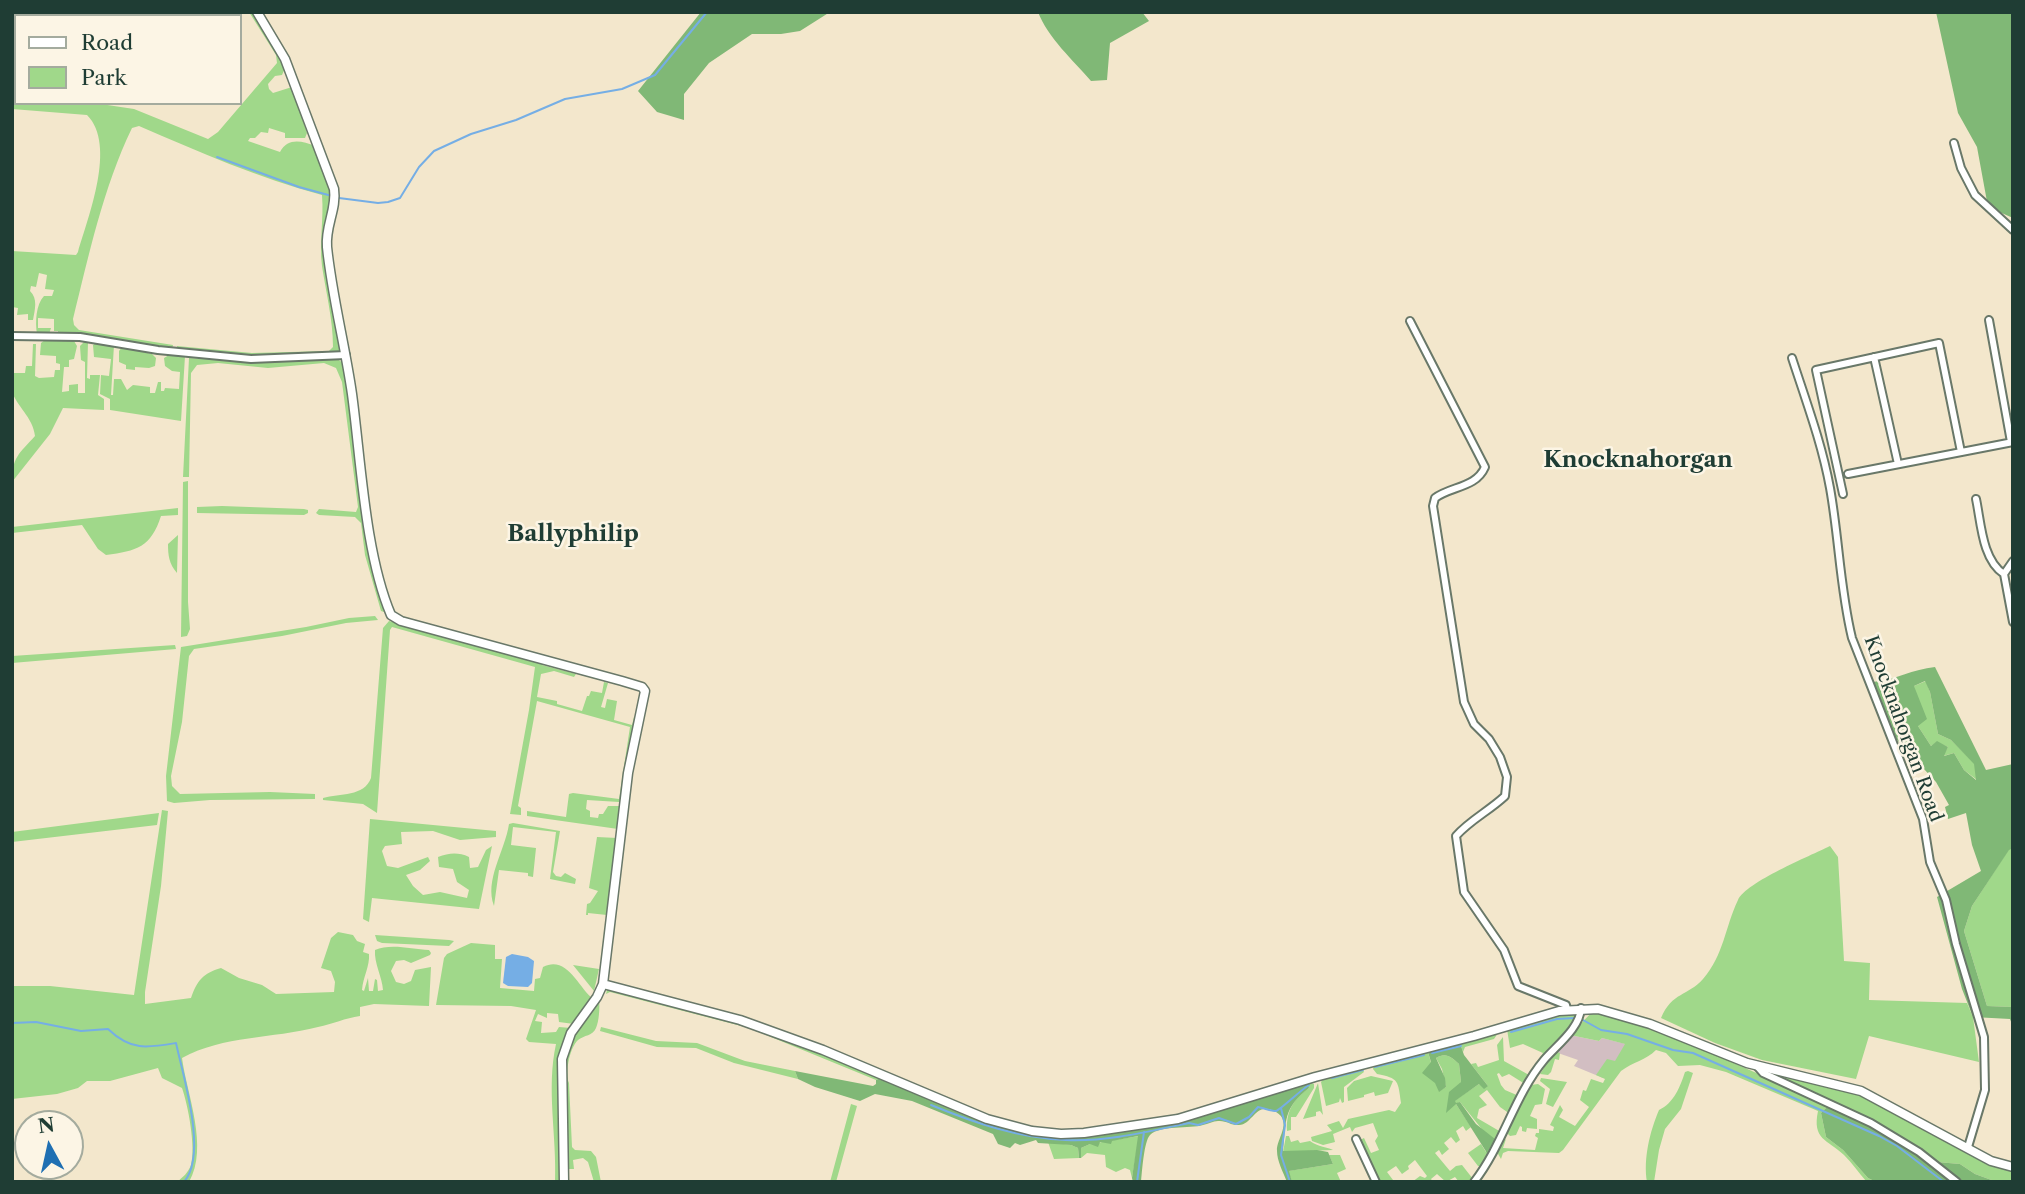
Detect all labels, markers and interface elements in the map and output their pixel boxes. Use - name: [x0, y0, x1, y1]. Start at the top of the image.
- legend: [14, 14, 242, 105]
- text: Road: [81, 30, 133, 55]
- text: Park: [81, 65, 127, 90]
- district label: Knocknahorgan: [1543, 446, 1733, 474]
- district label: Ballyphilip: [507, 520, 639, 548]
- street label: Knocknahorgan Road: [1859, 633, 1947, 825]
- north arrow: [14, 1110, 84, 1180]
- text: N: [37, 1113, 56, 1138]

